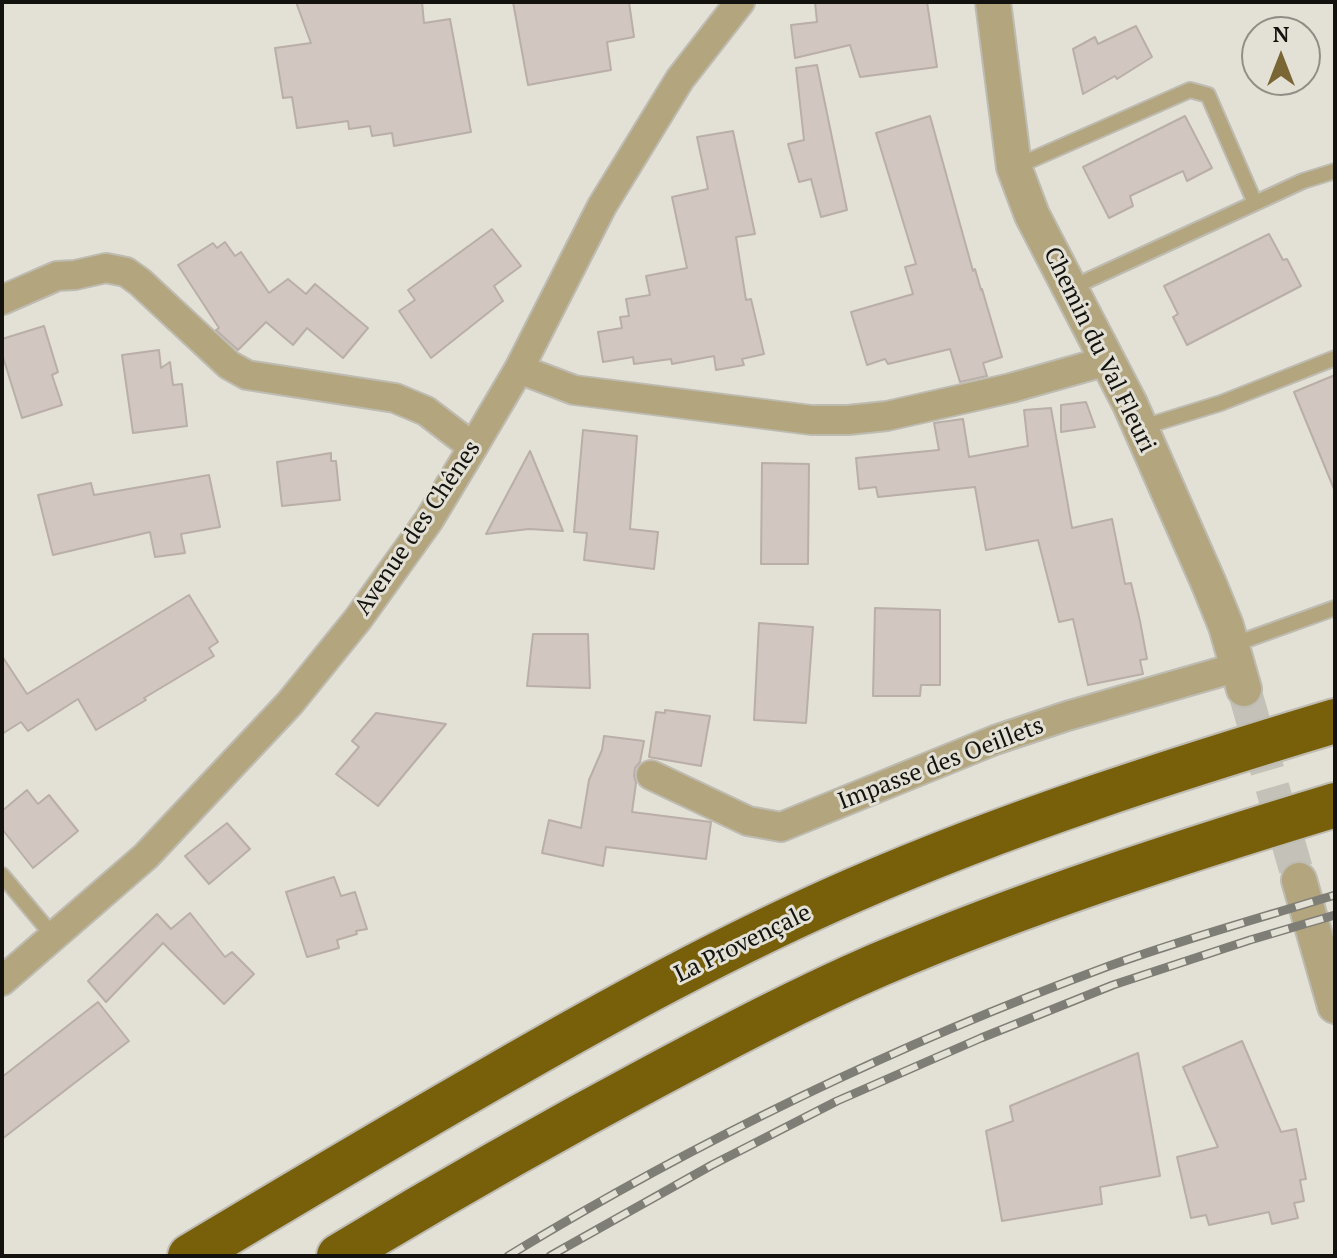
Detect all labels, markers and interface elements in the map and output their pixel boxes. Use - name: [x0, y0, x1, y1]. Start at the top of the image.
- north arrow: [1241, 16, 1321, 96]
- text: N: [1273, 19, 1289, 48]
- street label: Chemin du Val Fleuri: [1037, 243, 1161, 457]
- street label: Avenue des Chênes: [349, 435, 487, 621]
- street label: Impasse des Oeillets: [834, 711, 1048, 817]
- street label: La Provençale: [670, 899, 816, 989]

